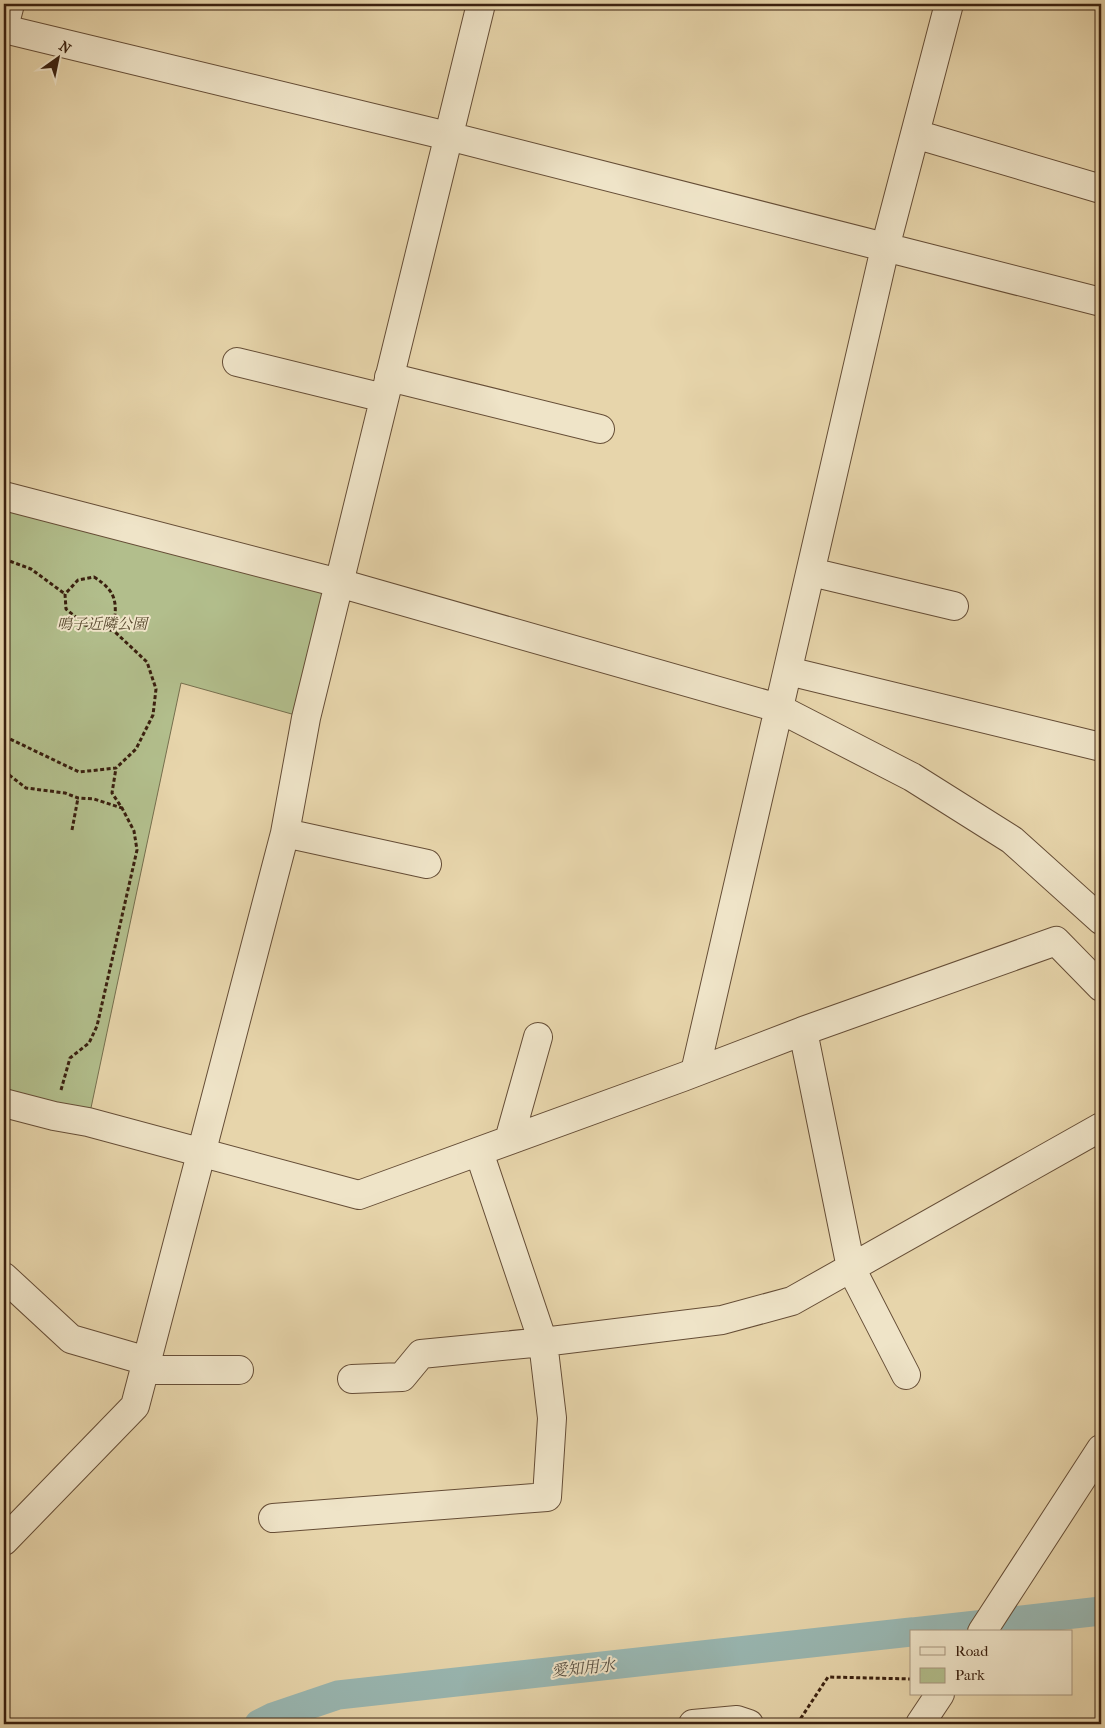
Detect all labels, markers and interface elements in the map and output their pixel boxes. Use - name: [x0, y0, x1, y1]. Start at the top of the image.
- north arrow: [32, 32, 82, 82]
- text: N: [56, 37, 74, 58]
- park label: 鳴子近隣公園: [57, 615, 150, 633]
- legend: [910, 1630, 1072, 1696]
- text: Road: [955, 1642, 989, 1660]
- water label: 愛知用水: [550, 1655, 618, 1681]
- text: Park: [955, 1666, 985, 1684]

